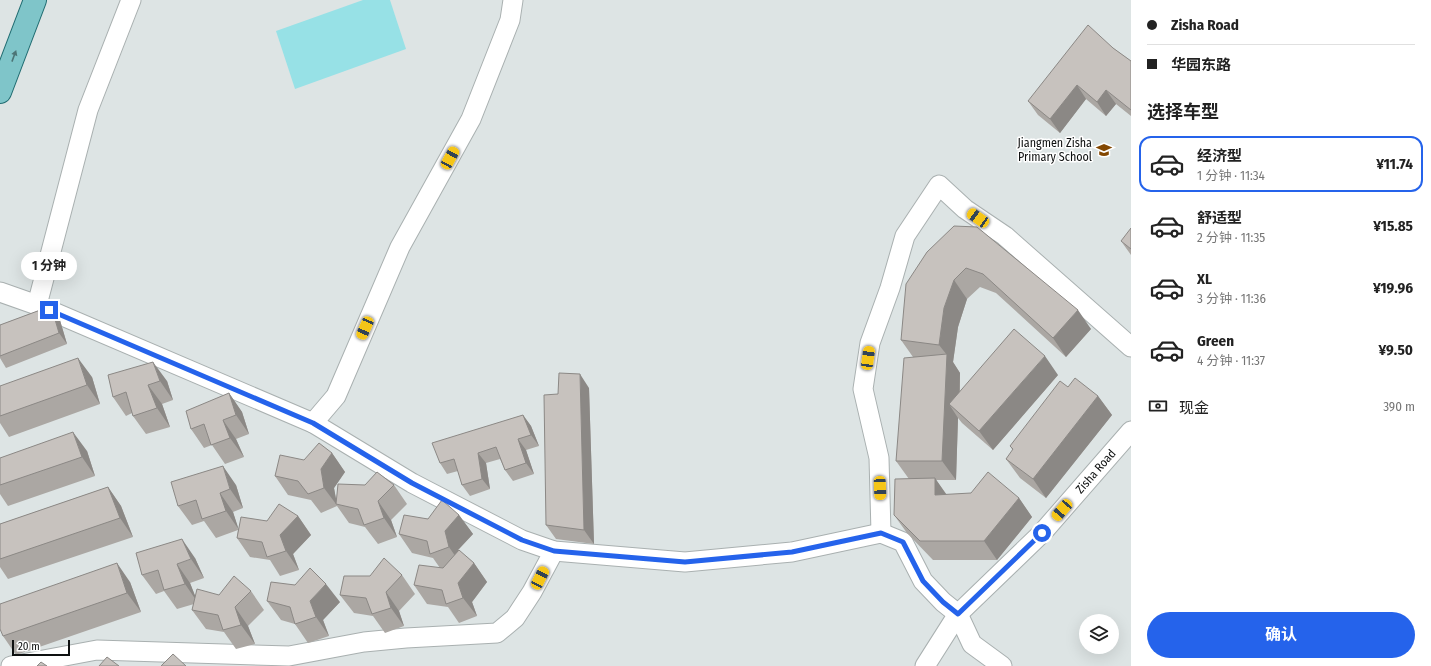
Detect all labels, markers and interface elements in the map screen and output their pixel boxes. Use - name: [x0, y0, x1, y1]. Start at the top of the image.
- text: Zisha Road: [1171, 16, 1239, 34]
- one-way arrow: [11, 50, 17, 62]
- text: 华园东路: [1171, 56, 1231, 74]
- text: 选择车型: [1147, 101, 1219, 123]
- place label: Jiangmen Zisha Primary School: [1018, 136, 1092, 164]
- school or university icon: Jiangmen Zisha Primary School: [1095, 141, 1113, 159]
- car: [439, 145, 461, 171]
- icon: car: [1149, 146, 1185, 182]
- text: 经济型: [1197, 147, 1242, 165]
- text: ¥11.74: [1376, 155, 1413, 173]
- text: 1 分钟 · 11:34: [1197, 168, 1265, 183]
- car: [965, 206, 991, 230]
- icon: car: [1149, 208, 1185, 244]
- text: 舒适型: [1197, 209, 1242, 227]
- text: ¥15.85: [1373, 217, 1413, 235]
- text: 2 分钟 · 11:35: [1197, 230, 1265, 245]
- callout: 1 分钟: [21, 252, 77, 280]
- text: 1 分钟: [32, 258, 66, 273]
- icon: car: [1149, 270, 1185, 306]
- text: XL: [1197, 270, 1212, 288]
- text: ¥19.96: [1373, 279, 1413, 297]
- text: 3 分钟 · 11:36: [1197, 291, 1266, 306]
- route end: [40, 301, 58, 319]
- car: [355, 315, 375, 341]
- icon: car: [1149, 332, 1185, 368]
- text: Green: [1197, 332, 1234, 350]
- text: ¥9.50: [1379, 341, 1413, 359]
- car: [860, 345, 876, 371]
- text: 4 分钟 · 11:37: [1197, 353, 1265, 368]
- icon: cash: [1147, 395, 1169, 417]
- text: 现金: [1179, 399, 1209, 417]
- text: 390 m: [1383, 399, 1415, 414]
- street label: Zisha Road: [1073, 447, 1119, 496]
- car: [874, 476, 886, 500]
- car: [1050, 497, 1074, 523]
- route start: [1033, 524, 1051, 542]
- car: [529, 565, 551, 591]
- button: 确认: [1147, 612, 1415, 658]
- map controls: [1079, 614, 1119, 654]
- button: layers: [1079, 614, 1119, 654]
- scale bar: [12, 638, 70, 657]
- text: 20 m: [18, 640, 40, 653]

